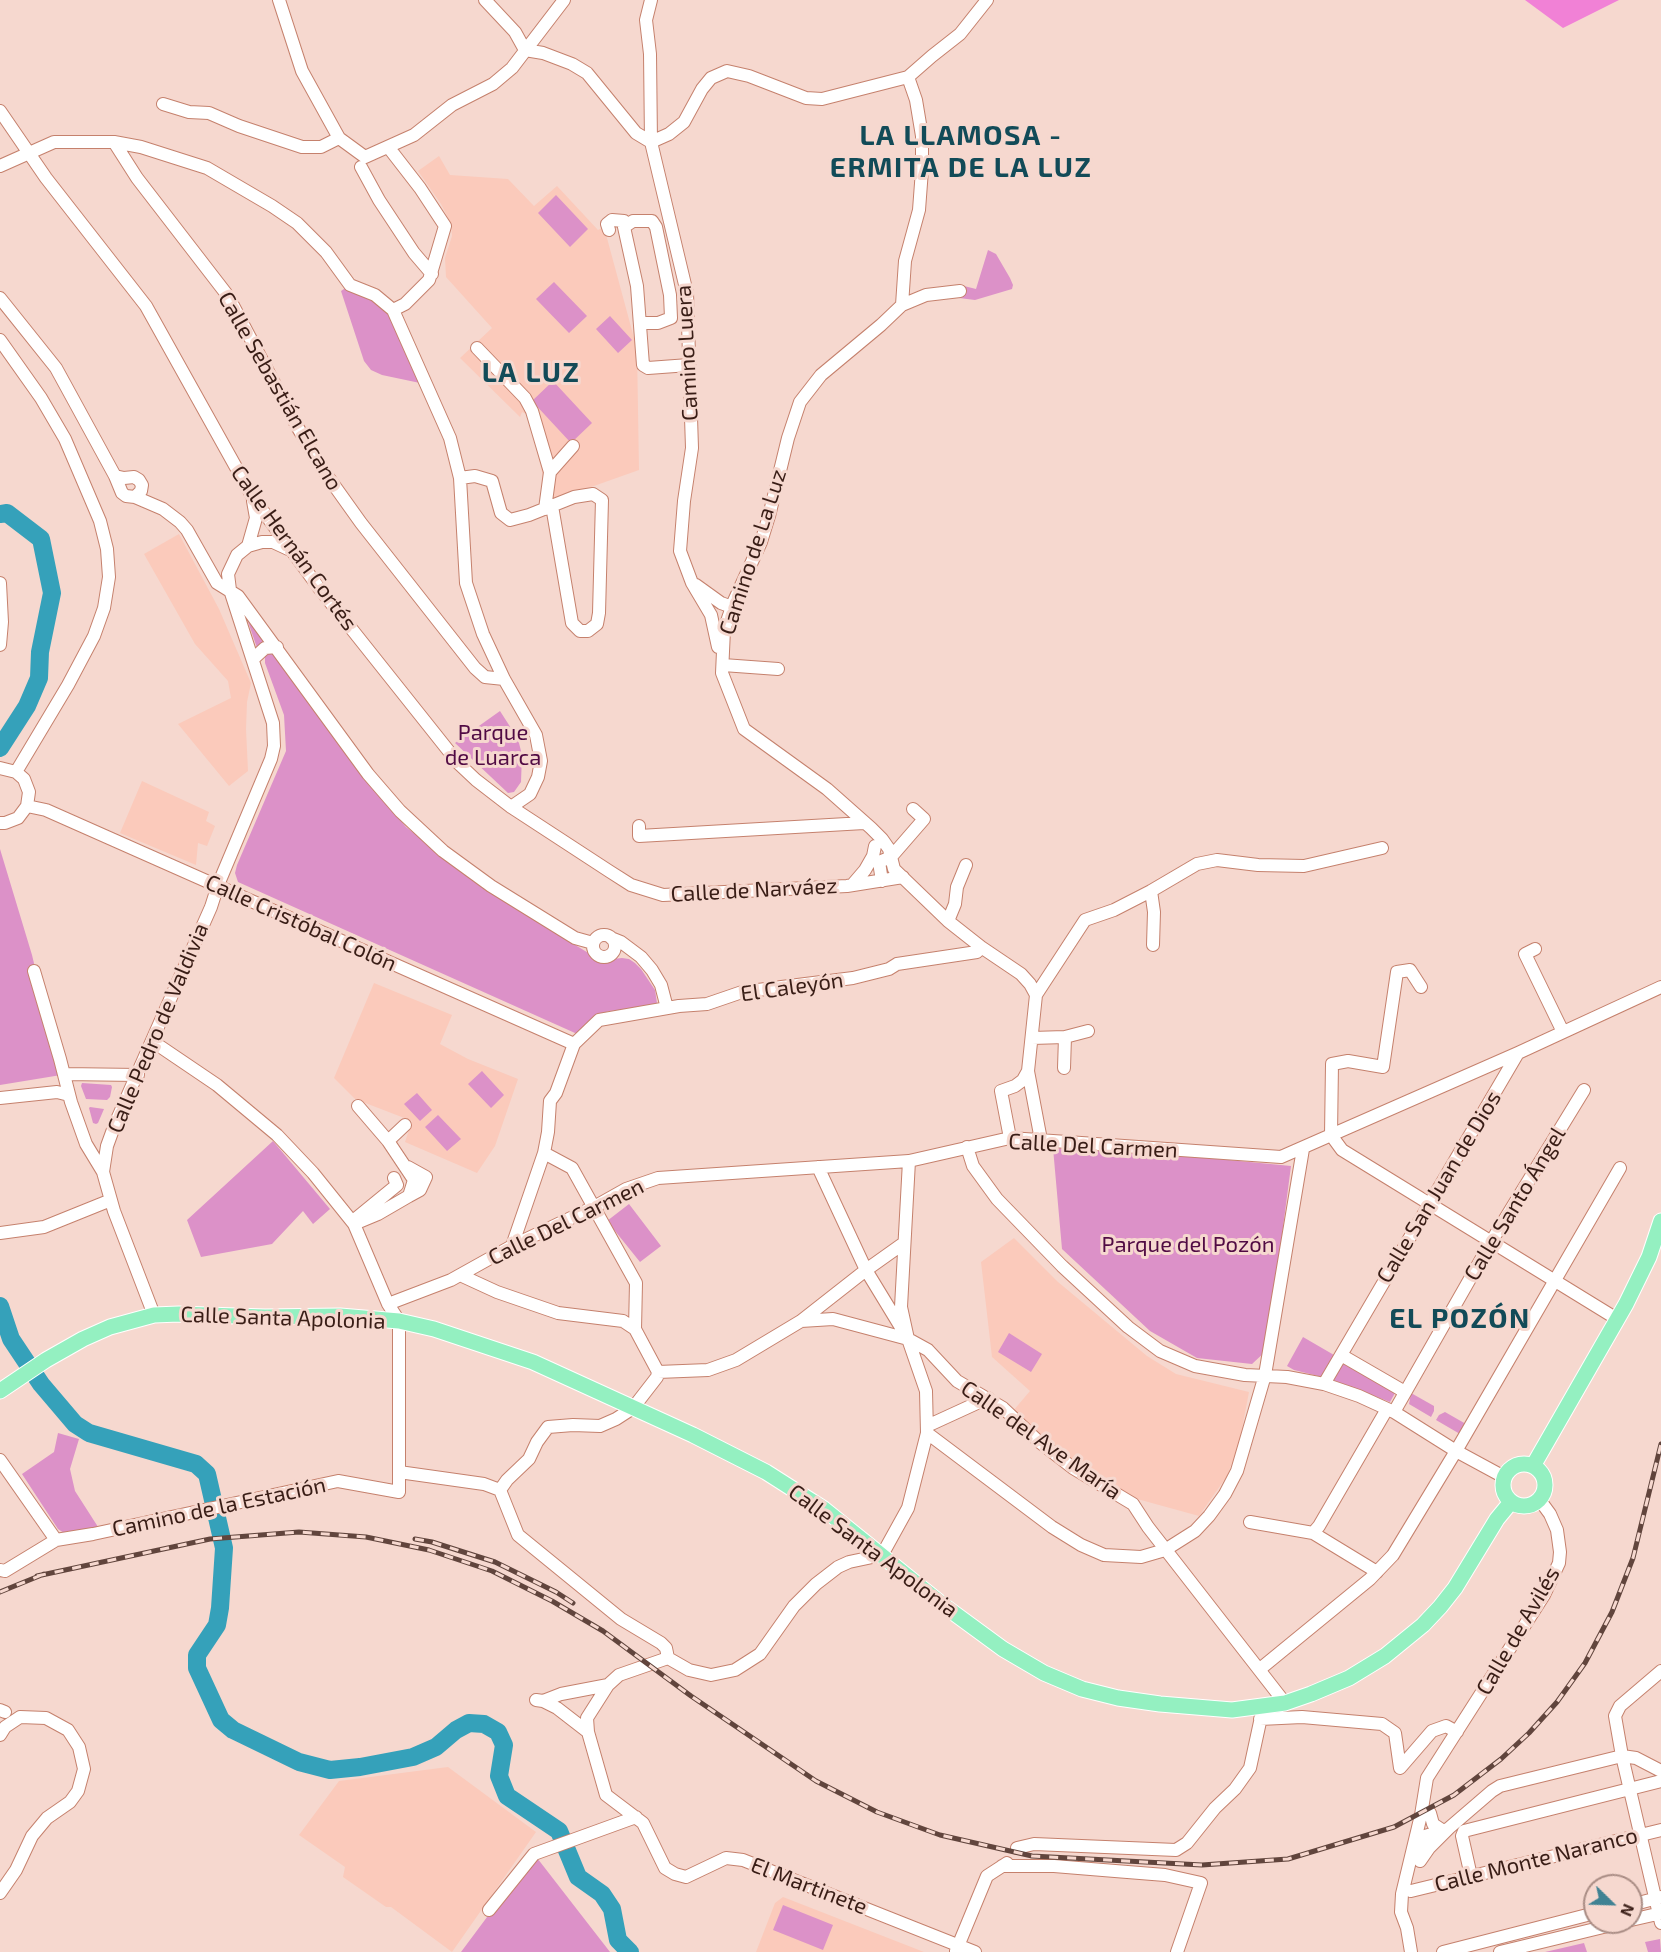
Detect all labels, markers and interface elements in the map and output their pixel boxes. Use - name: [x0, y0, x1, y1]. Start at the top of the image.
- district label: LA LLAMOSA - ERMITA DE LA LUZ: [830, 119, 1092, 185]
- street label: Camino Luera: [670, 284, 704, 422]
- street label: Calle Sebastián Elcano: [212, 287, 348, 495]
- district label: LA LUZ: [482, 356, 580, 390]
- street label: Calle Hernán Cortés: [225, 460, 363, 636]
- street label: Camino de La Luz: [714, 466, 792, 638]
- park label: Parque de Luarca: [445, 720, 541, 772]
- street label: Calle Cristóbal Colón: [201, 869, 401, 977]
- street label: Calle de Narváez: [670, 872, 838, 908]
- street label: Calle Pedro de Valdivia: [102, 919, 214, 1137]
- street label: El Caleyón: [739, 967, 845, 1007]
- street label: Calle San Juan de Dios: [1371, 1086, 1507, 1288]
- street label: Calle Santo Ángel: [1459, 1122, 1571, 1286]
- street label: Calle Del Carmen: [1008, 1128, 1178, 1164]
- street label: Calle Del Carmen: [484, 1173, 648, 1271]
- park label: Parque del Pozón: [1101, 1232, 1275, 1258]
- street label: Calle Santa Apolonia: [180, 1301, 386, 1335]
- district label: EL POZÓN: [1389, 1302, 1531, 1336]
- street label: Calle del Ave María: [956, 1375, 1126, 1505]
- street label: Camino de la Estación: [110, 1471, 328, 1543]
- street label: Calle Santa Apolonia: [783, 1479, 963, 1623]
- street label: Calle de Avilés: [1471, 1562, 1565, 1700]
- street label: Calle Monte Naranco: [1432, 1822, 1640, 1898]
- street label: El Martinete: [747, 1852, 871, 1920]
- north arrow: [1583, 1874, 1643, 1934]
- text: N: [1617, 1901, 1639, 1919]

